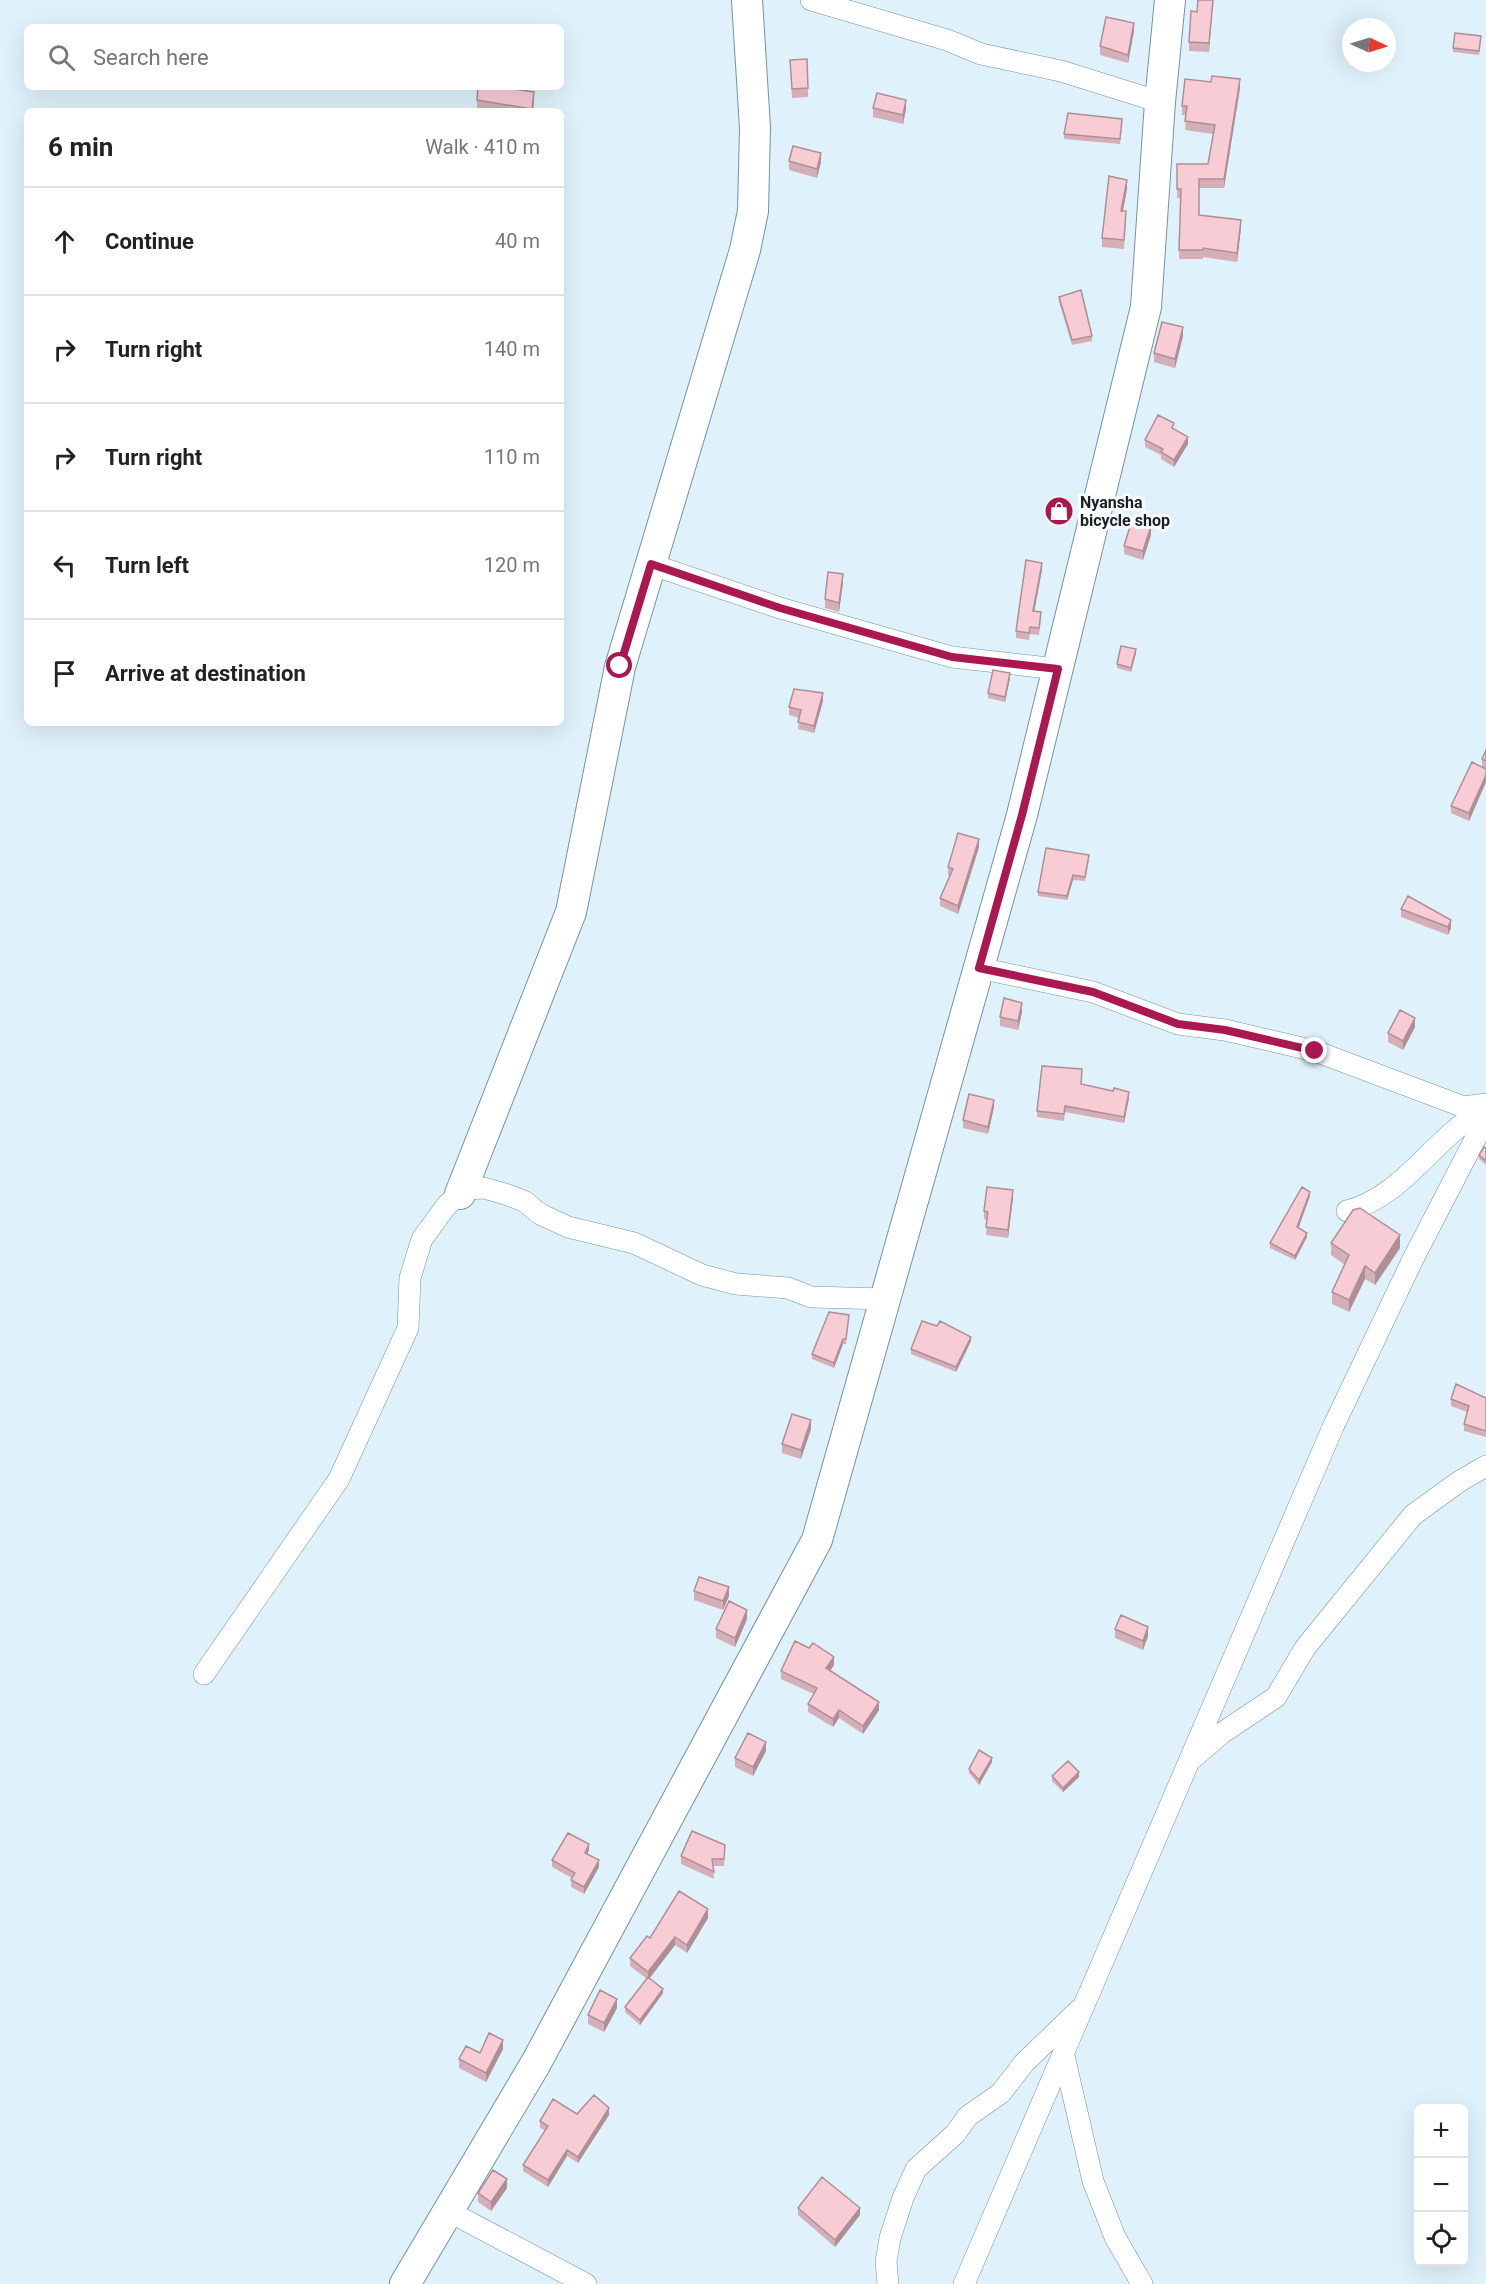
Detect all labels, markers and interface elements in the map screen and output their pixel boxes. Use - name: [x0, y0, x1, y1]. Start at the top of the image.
- north arrow: [1342, 18, 1396, 72]
- search box: [24, 24, 564, 90]
- icon: search: [45, 41, 78, 74]
- text: Search here: [93, 45, 209, 70]
- text: 6 min: [48, 132, 113, 162]
- text: Walk · 410 m: [425, 135, 540, 159]
- icon: ahead: [48, 225, 81, 258]
- text: Continue: [105, 229, 194, 254]
- text: 40 m: [495, 229, 540, 253]
- icon: right: [48, 333, 81, 366]
- text: Turn right: [105, 337, 202, 362]
- text: 140 m: [484, 337, 540, 361]
- icon: right: [48, 441, 81, 474]
- text: Turn right: [105, 445, 202, 470]
- text: 110 m: [484, 445, 540, 469]
- place label: Nyansha bicycle shop: [1080, 493, 1170, 530]
- shop icon: Nyansha bicycle shop: [1043, 495, 1075, 527]
- icon: left: [48, 549, 81, 582]
- text: Turn left: [105, 553, 189, 578]
- text: 120 m: [484, 553, 540, 577]
- route start: [606, 652, 632, 678]
- icon: arrive: [48, 657, 81, 690]
- text: Arrive at destination: [105, 661, 306, 686]
- route end: [1301, 1037, 1327, 1063]
- map controls: [1414, 2104, 1468, 2266]
- button: +: [1414, 2104, 1468, 2158]
- button: −: [1414, 2158, 1468, 2212]
- button: locate: [1414, 2212, 1468, 2266]

